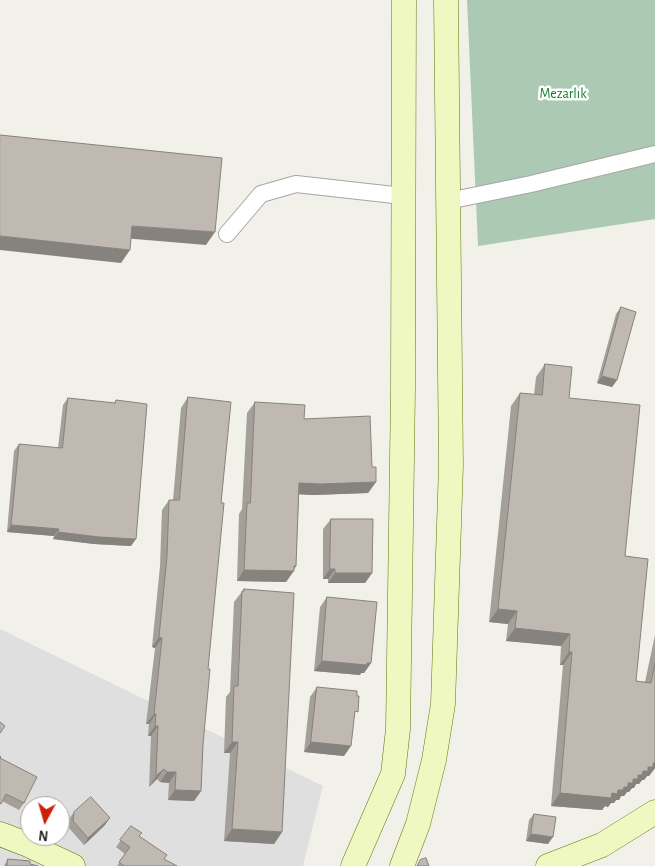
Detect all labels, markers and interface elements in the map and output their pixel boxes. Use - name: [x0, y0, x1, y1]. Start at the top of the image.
- park label: Mezarlık: [539, 86, 587, 102]
- north arrow: [20, 796, 70, 846]
- text: N: [38, 827, 49, 842]

